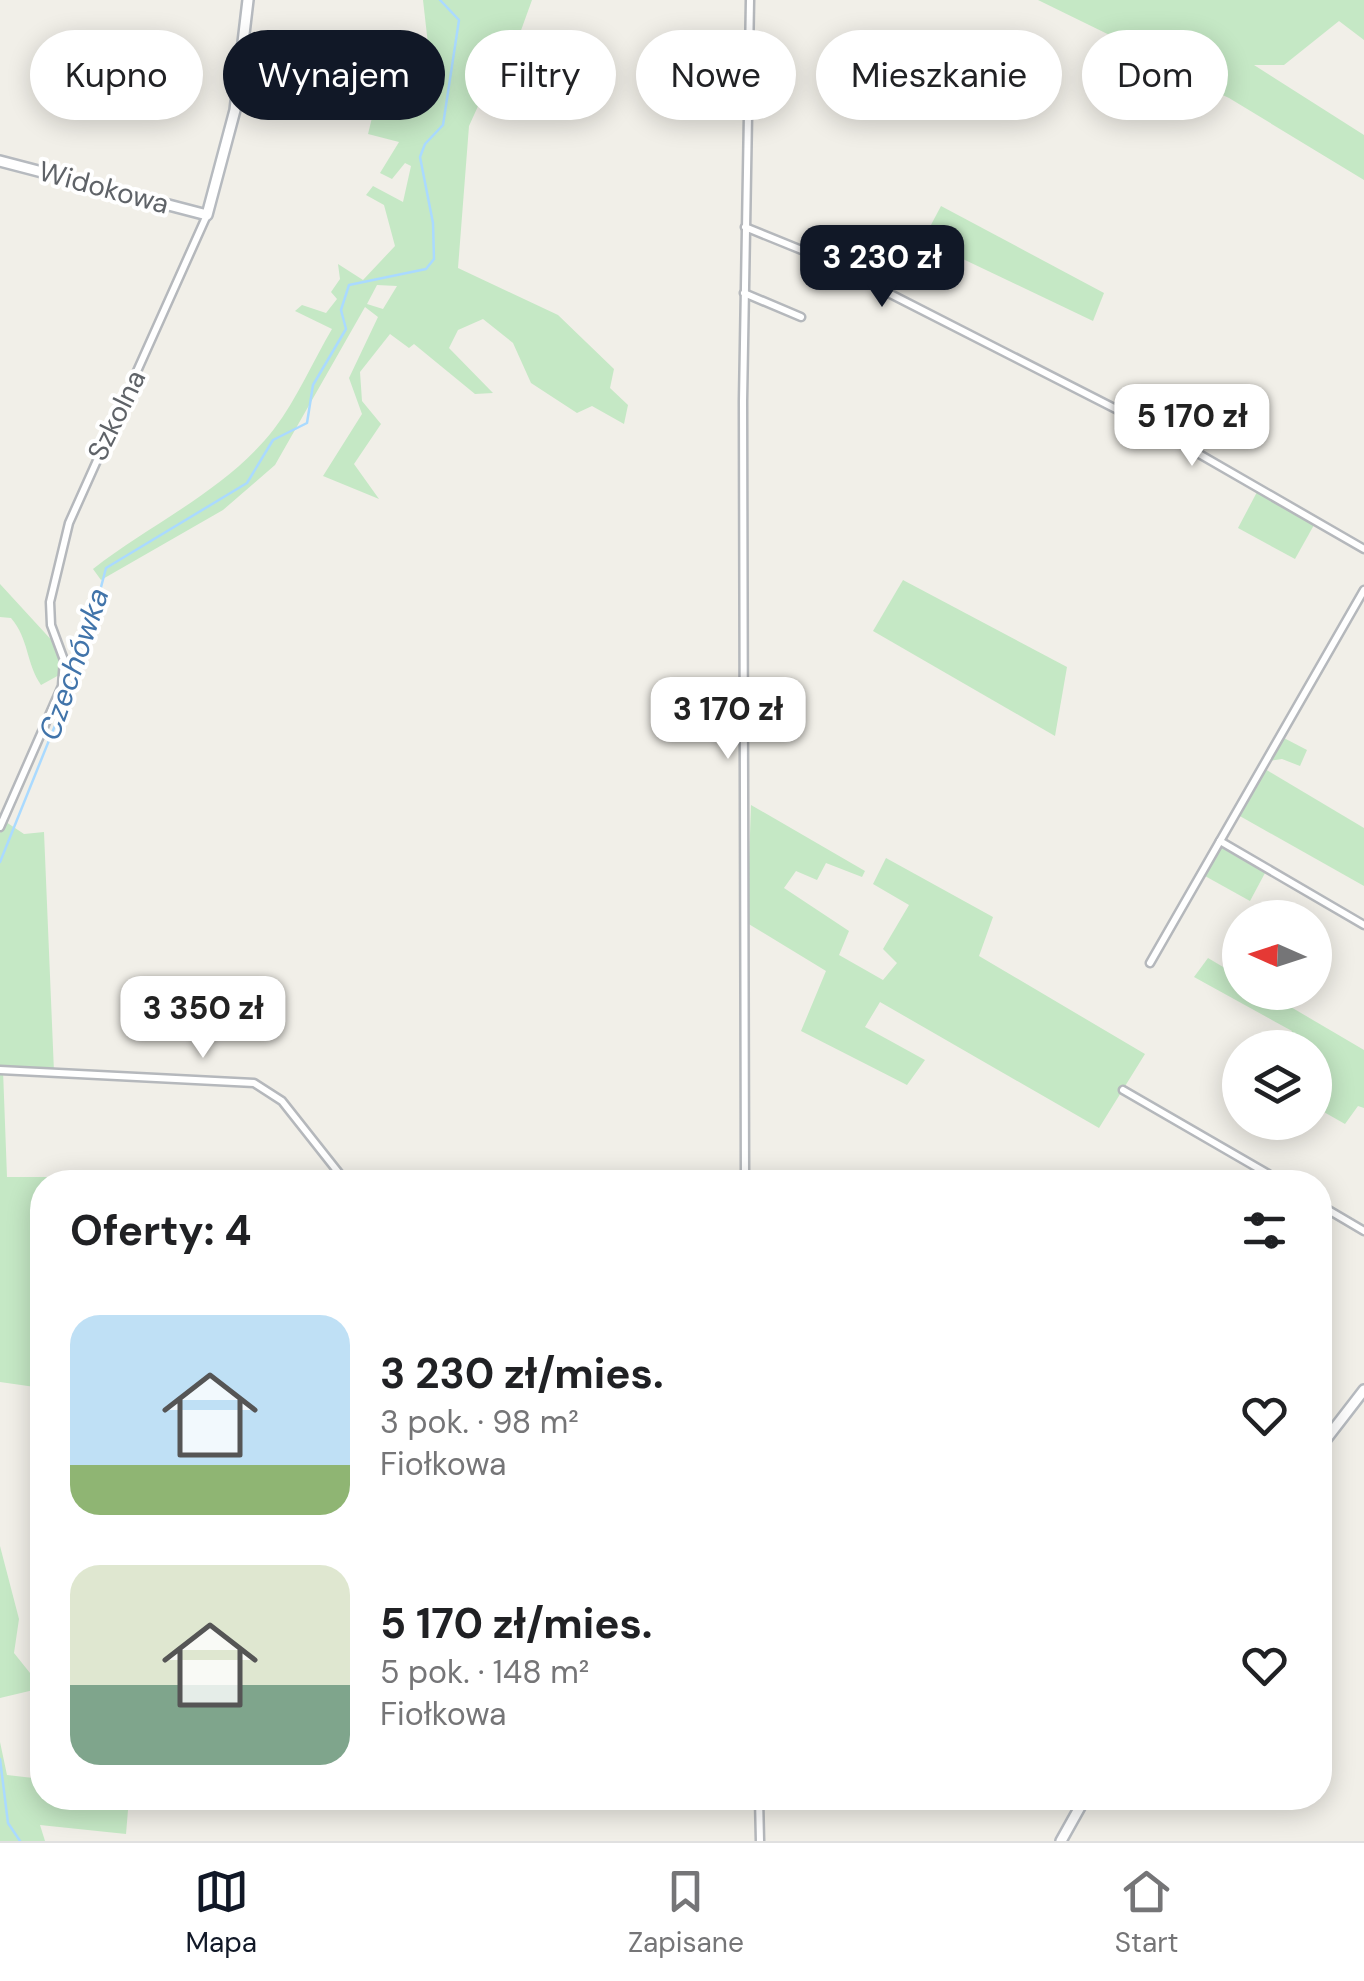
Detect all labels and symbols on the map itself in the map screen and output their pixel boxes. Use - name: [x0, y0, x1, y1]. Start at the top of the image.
- street label: Widokowa: [35, 152, 173, 223]
- pin: 3 230 zł: [779, 225, 985, 310]
- street label: Szkolna: [79, 364, 154, 467]
- pin: 5 170 zł: [1089, 384, 1295, 469]
- water label: Czechówka: [29, 583, 118, 745]
- pin: 3 170 zł: [625, 677, 831, 762]
- north arrow: [1222, 900, 1332, 1010]
- pin: 3 350 zł: [100, 976, 306, 1061]

